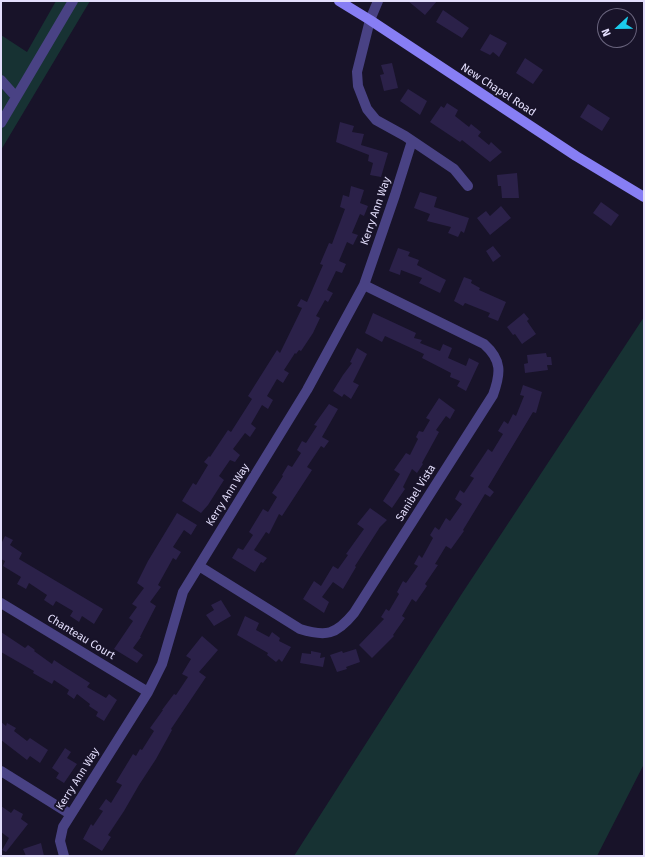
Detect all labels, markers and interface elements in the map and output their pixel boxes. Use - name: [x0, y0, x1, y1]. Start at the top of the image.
- north arrow: [597, 8, 637, 48]
- text: N: [599, 26, 614, 38]
- street label: New Chapel Road: [458, 61, 538, 119]
- street label: Kerry Ann Way: [358, 175, 394, 247]
- street label: Kerry Ann Way: [204, 461, 252, 529]
- street label: Sanibel Vista: [393, 462, 439, 524]
- street label: Chanteau Court: [45, 612, 117, 662]
- street label: Kerry Ann Way: [54, 745, 102, 813]

